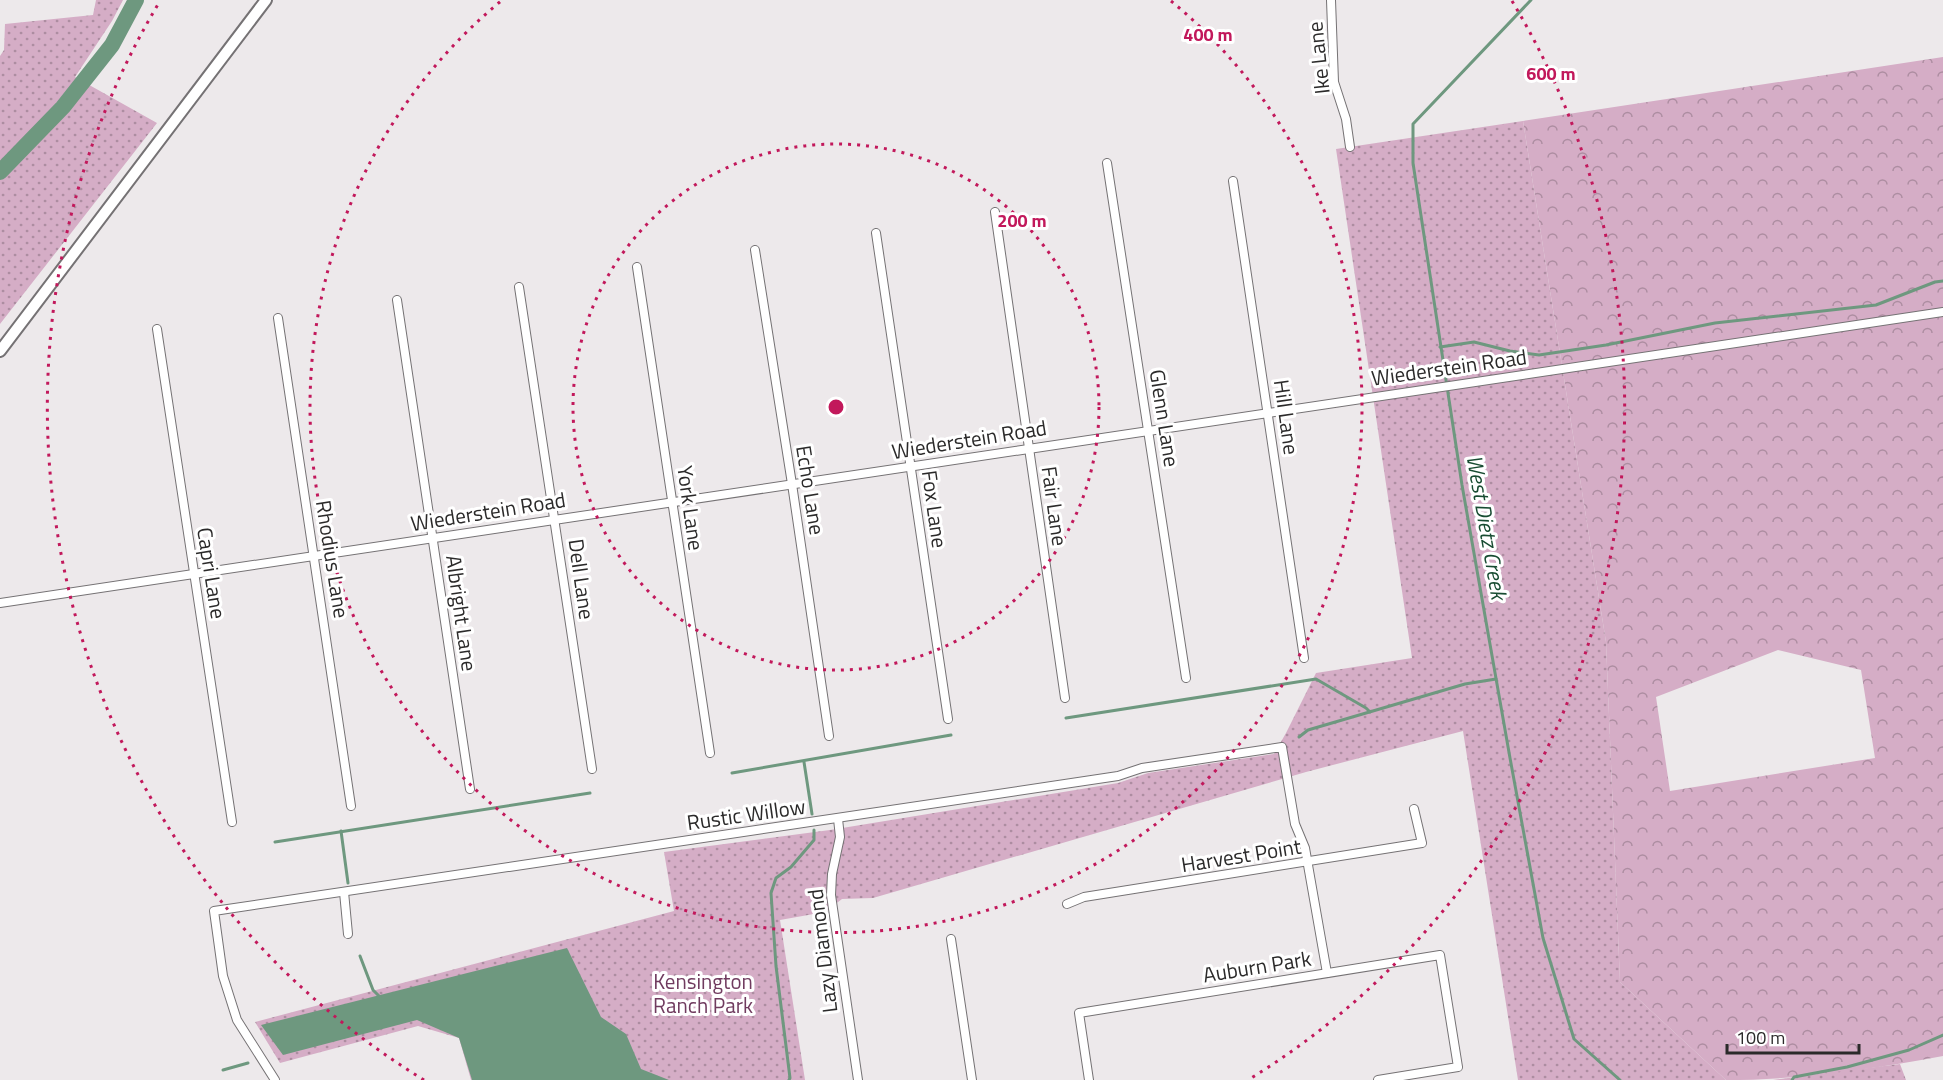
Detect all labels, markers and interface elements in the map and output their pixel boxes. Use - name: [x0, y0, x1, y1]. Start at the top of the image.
- street label: Ike Lane: [1298, 20, 1338, 96]
- text: 400 m: [1183, 21, 1233, 48]
- text: 600 m: [1526, 60, 1576, 87]
- text: 200 m: [997, 207, 1047, 234]
- street label: Wiederstein Road: [1369, 340, 1529, 394]
- street label: Glenn Lane: [1142, 367, 1188, 469]
- street label: Hill Lane: [1266, 377, 1308, 457]
- centre of rings: [826, 397, 846, 417]
- street label: Wiederstein Road: [889, 411, 1049, 467]
- street label: Echo Lane: [788, 443, 834, 537]
- water label: West Dietz Creek: [1458, 452, 1517, 604]
- street label: York Lane: [669, 464, 713, 552]
- street label: Fair Lane: [1034, 464, 1076, 548]
- street label: Fox Lane: [914, 468, 956, 550]
- street label: Wiederstein Road: [408, 483, 568, 539]
- street label: Rhodius Lane: [308, 498, 358, 620]
- street label: Capri Lane: [189, 525, 235, 621]
- street label: Dell Lane: [561, 537, 603, 621]
- street label: Albright Lane: [438, 553, 486, 673]
- street label: Rustic Willow: [685, 790, 807, 838]
- street label: Harvest Point: [1179, 830, 1304, 880]
- street label: Lazy Diamond: [799, 887, 845, 1015]
- street label: Auburn Park: [1201, 942, 1313, 990]
- park label: Kensington Ranch Park: [653, 965, 753, 1021]
- scale bar: [1727, 1017, 1859, 1055]
- text: 100 m: [1736, 1024, 1785, 1051]

